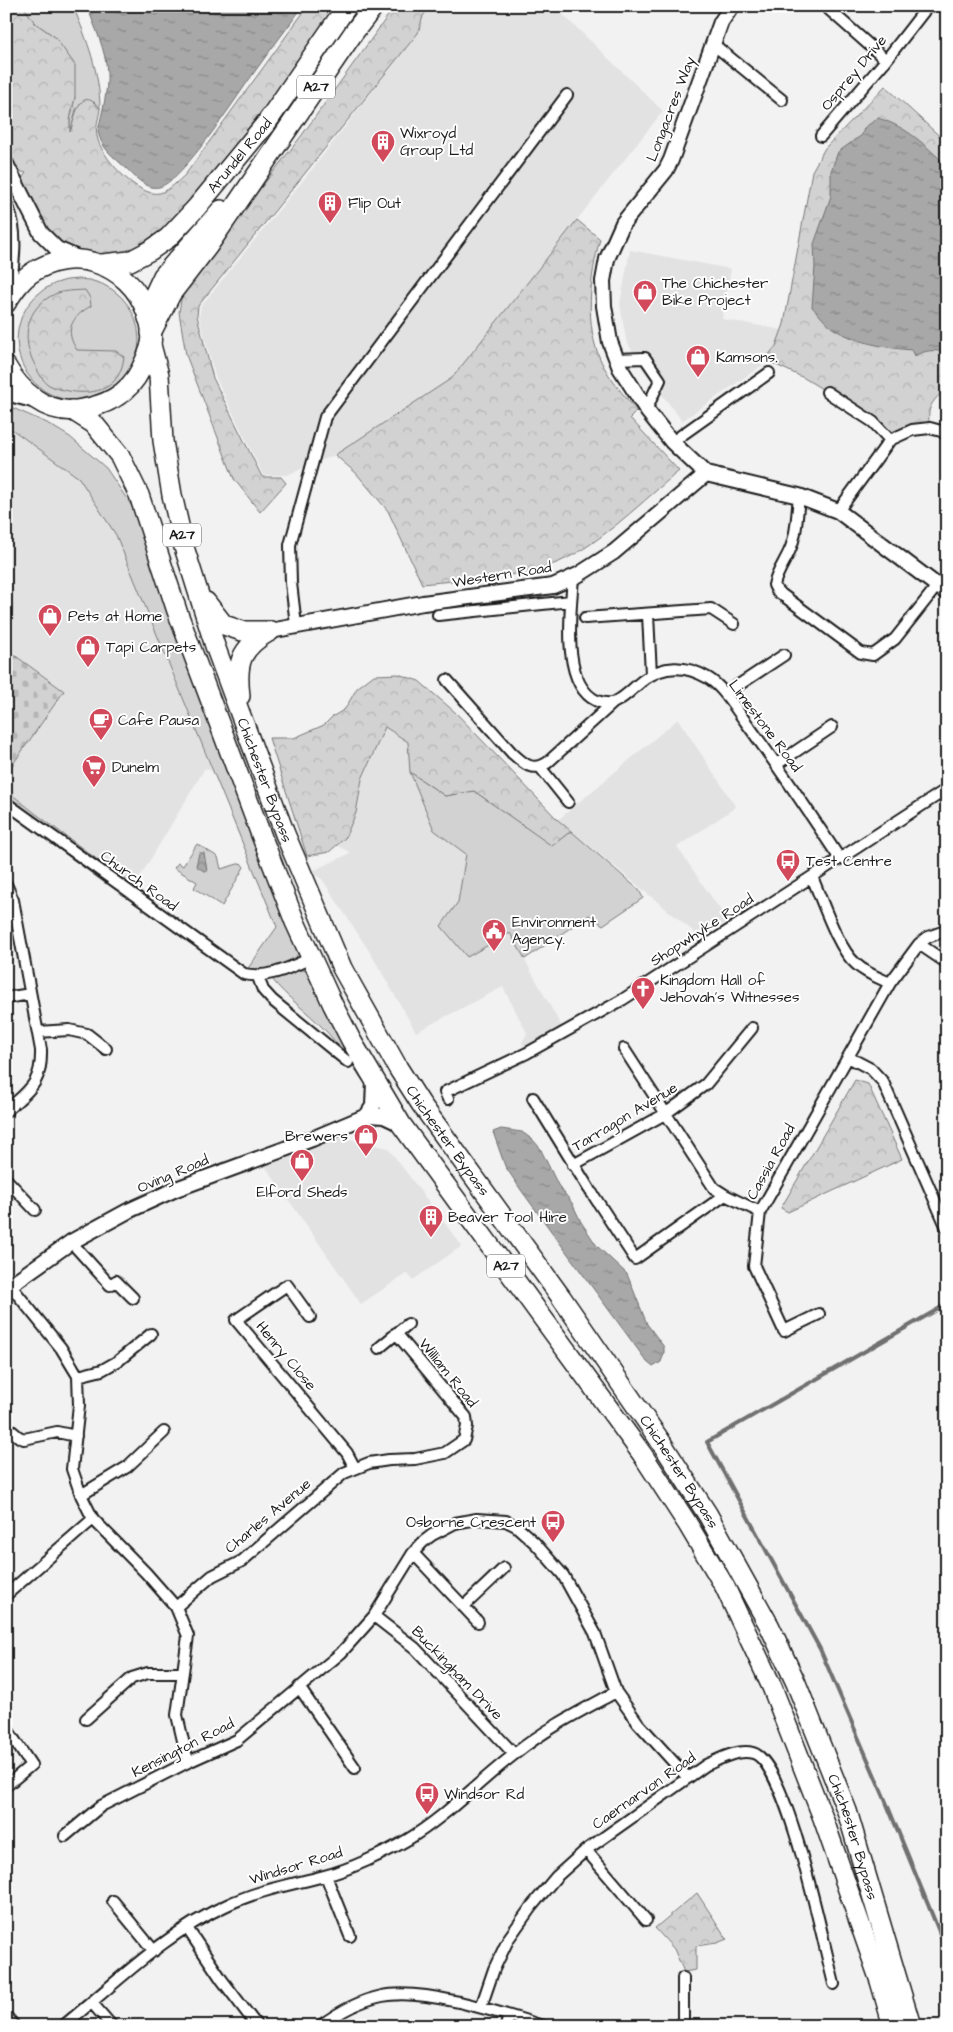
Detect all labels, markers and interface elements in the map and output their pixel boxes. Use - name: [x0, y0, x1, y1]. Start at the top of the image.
- street label: Osprey Drive: [816, 31, 893, 116]
- street label: Longacres Way: [641, 53, 702, 165]
- road number: A27: [297, 75, 335, 98]
- street label: Arundel Road: [202, 113, 277, 197]
- place label: Wixroyd Group Ltd: [400, 123, 474, 161]
- building icon: Wixroyd Group Ltd: [370, 129, 396, 163]
- building icon: Flip Out: [317, 190, 343, 224]
- place label: Flip Out: [348, 193, 401, 214]
- place label: The Chichester Bike Project: [662, 273, 768, 311]
- shop icon: The Chichester Bike Project: [632, 279, 658, 313]
- shop icon: Kamsons.: [685, 344, 711, 378]
- place label: Kamsons.: [716, 347, 778, 368]
- road number: A27: [163, 524, 201, 546]
- street label: Western Road: [451, 557, 553, 593]
- shop icon: Pets at Home: [37, 603, 63, 637]
- place label: Pets at Home: [68, 606, 162, 627]
- shop icon: Tapi Carpets: [75, 634, 101, 668]
- place label: Tapi Carpets: [106, 637, 197, 658]
- street label: Limestone Road: [723, 676, 807, 777]
- cafe icon: Cafe Pausa: [88, 707, 114, 741]
- place label: Cafe Pausa: [118, 710, 200, 731]
- street label: Chichester Bypass: [232, 715, 298, 846]
- supermarket icon: Dunelm: [81, 754, 107, 788]
- place label: Dunelm: [112, 757, 159, 778]
- street label: Church Road: [96, 846, 182, 917]
- bus stop icon: Test Centre: [775, 848, 801, 882]
- place label: Test Centre: [806, 851, 892, 872]
- street label: Shopwhyke Road: [646, 889, 759, 972]
- place label: Environment Agency.: [512, 912, 596, 951]
- public building icon: Environment Agency.: [481, 918, 507, 952]
- place label: Kingdom Hall of Jehovah's Witnesses: [660, 970, 800, 1008]
- church icon: Kingdom Hall of Jehovah's Witnesses: [630, 976, 656, 1010]
- street label: Tarragon Avenue: [568, 1077, 682, 1158]
- street label: Chichester Bypass: [401, 1081, 495, 1200]
- street label: Cassia Road: [742, 1120, 801, 1204]
- shop icon: Brewers: [353, 1123, 379, 1157]
- place label: Brewers: [285, 1126, 348, 1147]
- shop icon: Elford Sheds: [289, 1148, 315, 1182]
- street label: Oving Road: [134, 1149, 213, 1199]
- place label: Elford Sheds: [257, 1182, 348, 1203]
- building icon: Beaver Tool Hire: [418, 1204, 444, 1238]
- place label: Beaver Tool Hire: [448, 1207, 567, 1228]
- road number: A27: [487, 1254, 525, 1278]
- street label: Henry Close: [250, 1317, 321, 1396]
- street label: William Road: [414, 1334, 483, 1412]
- street label: Chichester Bypass: [635, 1411, 724, 1533]
- street label: Charles Avenue: [220, 1474, 316, 1558]
- bus stop icon: Osborne Crescent: [540, 1509, 566, 1543]
- place label: Osborne Crescent: [406, 1512, 536, 1533]
- street label: Buckingham Drive: [406, 1621, 507, 1725]
- street label: Kensington Road: [128, 1713, 238, 1784]
- street label: Caernarvon Road: [588, 1747, 700, 1835]
- street label: Chichester Bypass: [823, 1771, 883, 1903]
- bus stop icon: Windsor Rd: [414, 1781, 440, 1815]
- place label: Windsor Rd: [444, 1784, 525, 1805]
- street label: Windsor Road: [247, 1842, 345, 1890]

